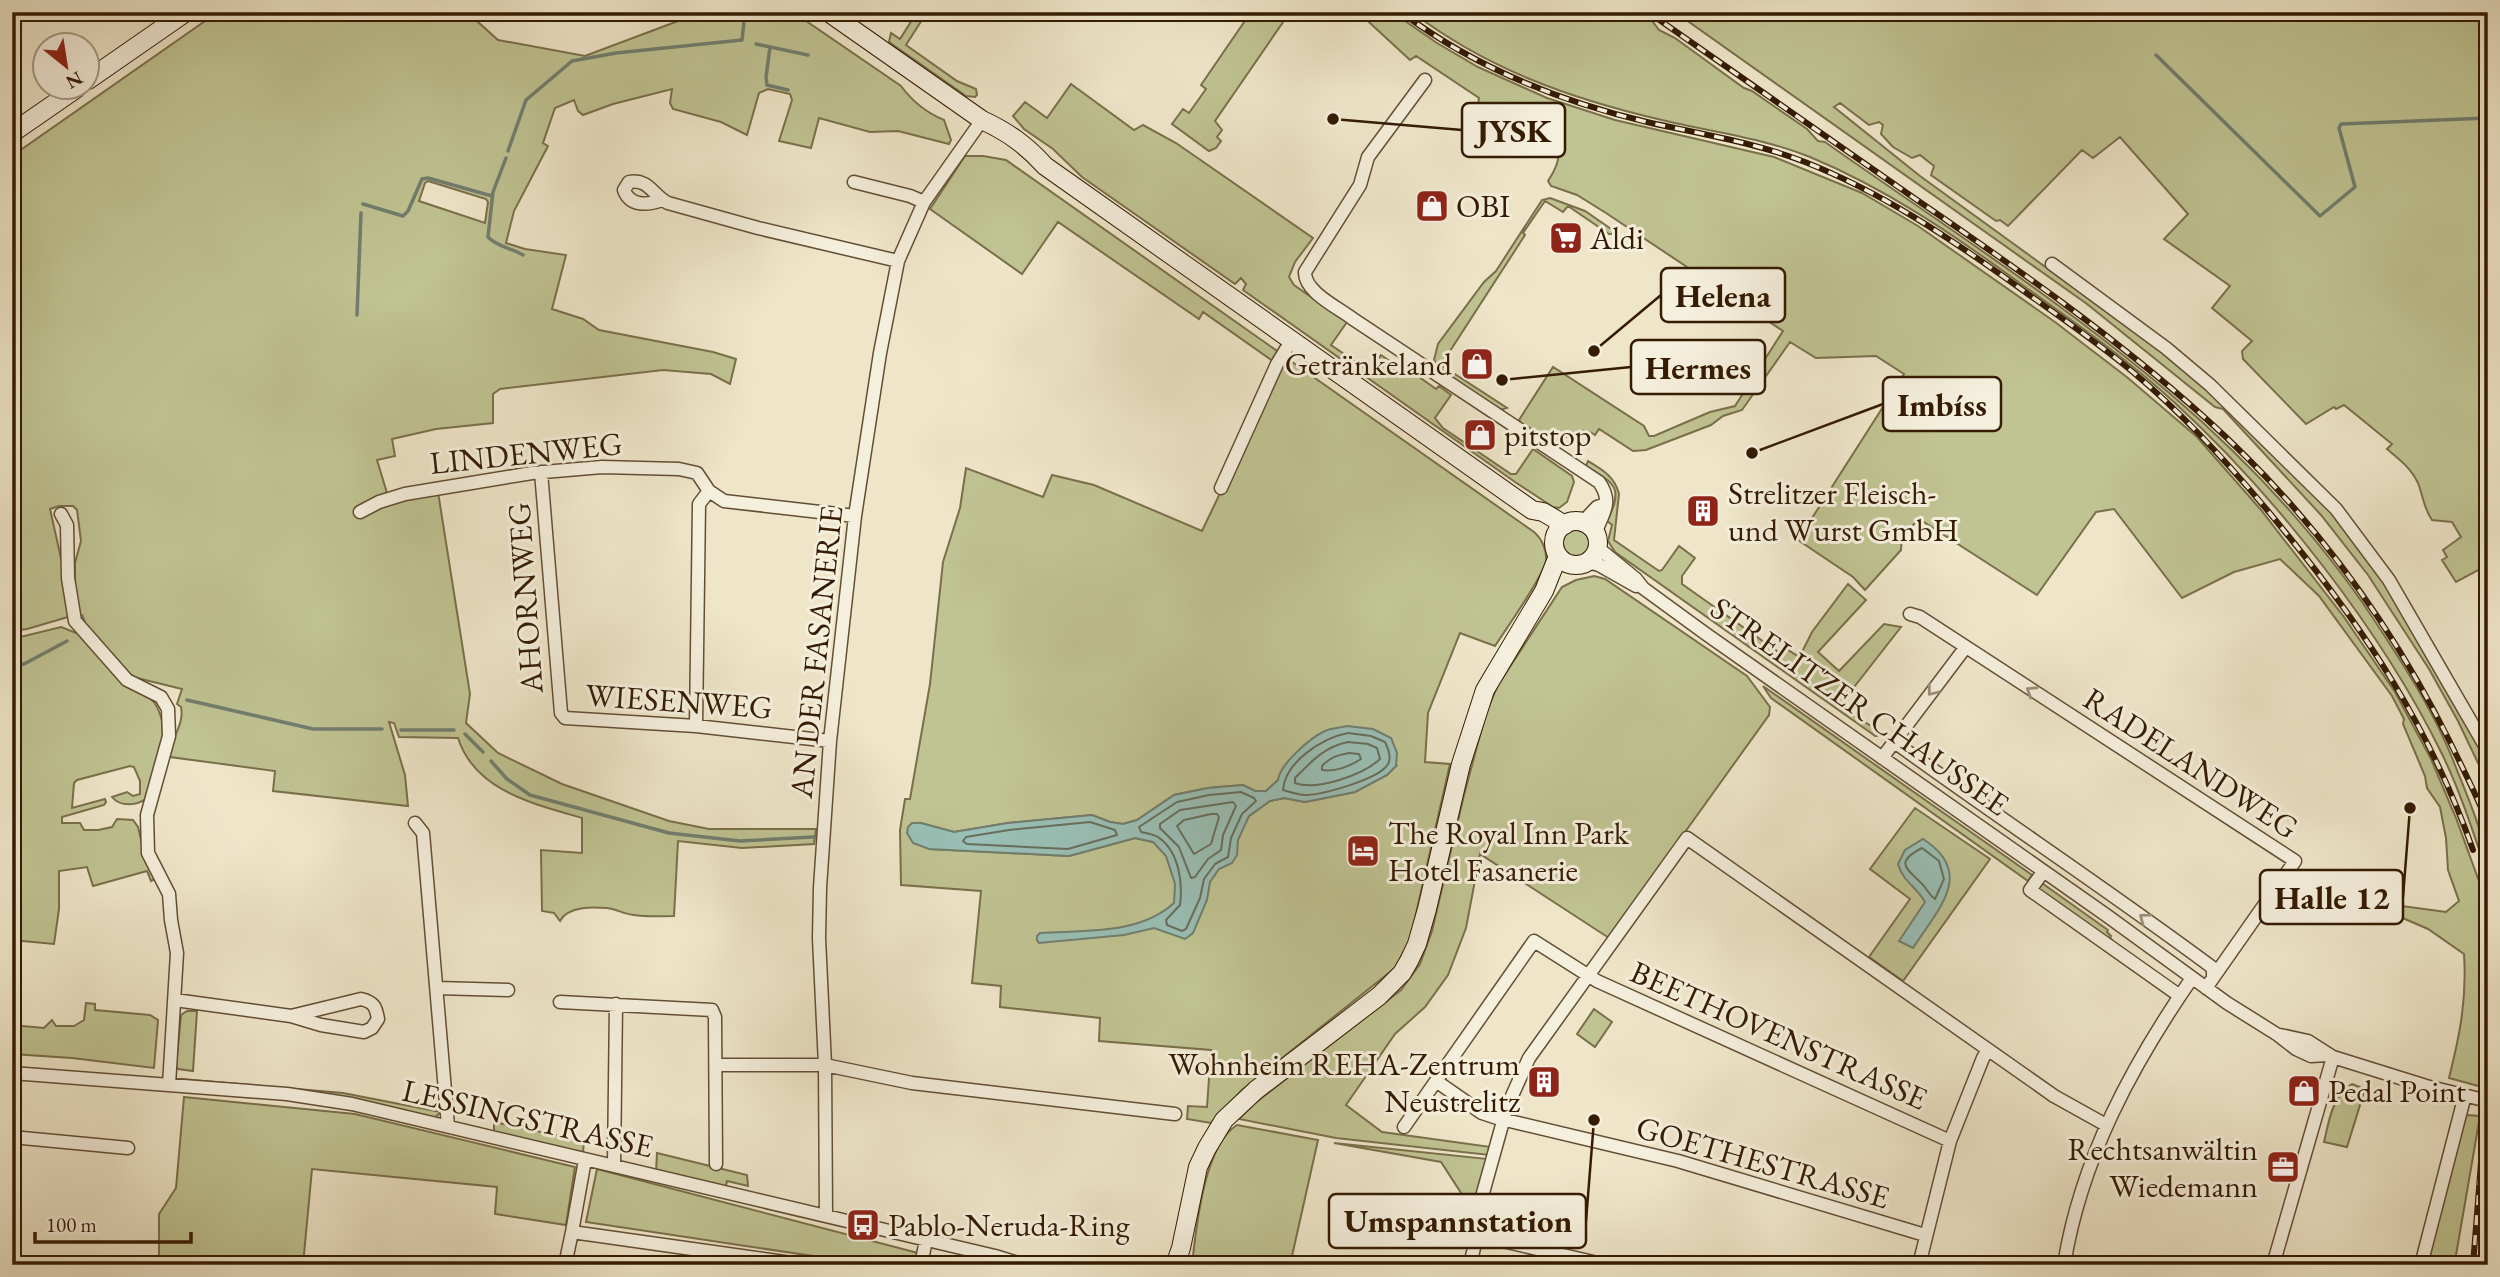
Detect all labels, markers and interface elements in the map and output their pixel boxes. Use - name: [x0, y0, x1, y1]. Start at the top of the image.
- north arrow: [32, 32, 102, 102]
- text: N: [61, 66, 87, 95]
- callout: JYSK: [1462, 103, 1565, 157]
- text: JYSK: [1474, 109, 1552, 152]
- place label: OBI: [1456, 185, 1510, 227]
- shop icon: OBI: [1413, 187, 1451, 225]
- place label: Aldi: [1589, 217, 1644, 259]
- supermarket icon: Aldi: [1547, 219, 1585, 257]
- callout: Helena: [1661, 268, 1785, 322]
- text: Helena: [1675, 274, 1772, 317]
- callout: Hermes: [1631, 340, 1765, 394]
- place label: Getränkeland: [1285, 343, 1453, 385]
- shop icon: Getränkeland: [1458, 345, 1496, 383]
- text: Hermes: [1645, 346, 1751, 389]
- callout: Imbíss: [1883, 377, 2001, 431]
- text: Imbíss: [1897, 383, 1987, 426]
- place label: pitstop: [1504, 414, 1591, 456]
- shop icon: pitstop: [1461, 416, 1499, 454]
- street label: LINDENWEG: [428, 422, 624, 484]
- place label: Strelitzer Fleisch- und Wurst GmbH: [1728, 472, 1959, 551]
- building icon: Strelitzer Fleisch- und Wurst GmbH: [1684, 492, 1722, 530]
- street label: AHORNWEG: [497, 501, 553, 696]
- street label: AN DER FASANERIE: [780, 504, 852, 801]
- street label: STRELITZER CHAUSSEE: [1703, 587, 2017, 825]
- street label: WIESENWEG: [584, 674, 774, 728]
- street label: RADELANDWEG: [2075, 678, 2307, 848]
- one-way arrow: [1927, 683, 1940, 696]
- one-way arrow: [2026, 686, 2039, 699]
- place label: The Royal Inn Park Hotel Fasanerie: [1388, 812, 1630, 891]
- hotel icon: The Royal Inn Park Hotel Fasanerie: [1344, 832, 1382, 870]
- callout: Halle 12: [2260, 870, 2403, 924]
- text: Halle 12: [2274, 876, 2390, 919]
- one-way arrow: [2140, 913, 2152, 926]
- street label: BEETHOVENSTRASSE: [1624, 951, 1934, 1119]
- place label: Wohnheim REHA-Zentrum Neustrelitz: [1168, 1043, 1520, 1122]
- building icon: Wohnheim REHA-Zentrum Neustrelitz: [1525, 1063, 1563, 1101]
- street label: LESSINGSTRASSE: [398, 1069, 658, 1167]
- place label: Pedal Point: [2328, 1070, 2466, 1112]
- shop icon: Pedal Point: [2285, 1072, 2323, 1110]
- street label: GOETHESTRASSE: [1631, 1106, 1895, 1218]
- place label: Rechtsanwältin Wiedemann: [2068, 1128, 2258, 1207]
- office icon: Rechtsanwältin Wiedemann: [2264, 1148, 2302, 1186]
- callout: Umspannstation: [1329, 1194, 1586, 1248]
- text: Umspannstation: [1344, 1199, 1573, 1242]
- scale bar: [35, 1200, 191, 1244]
- place label: Pablo-Neruda-Ring: [888, 1204, 1131, 1246]
- bus stop icon: Pablo-Neruda-Ring: [844, 1206, 882, 1244]
- text: 100 m: [46, 1211, 97, 1238]

